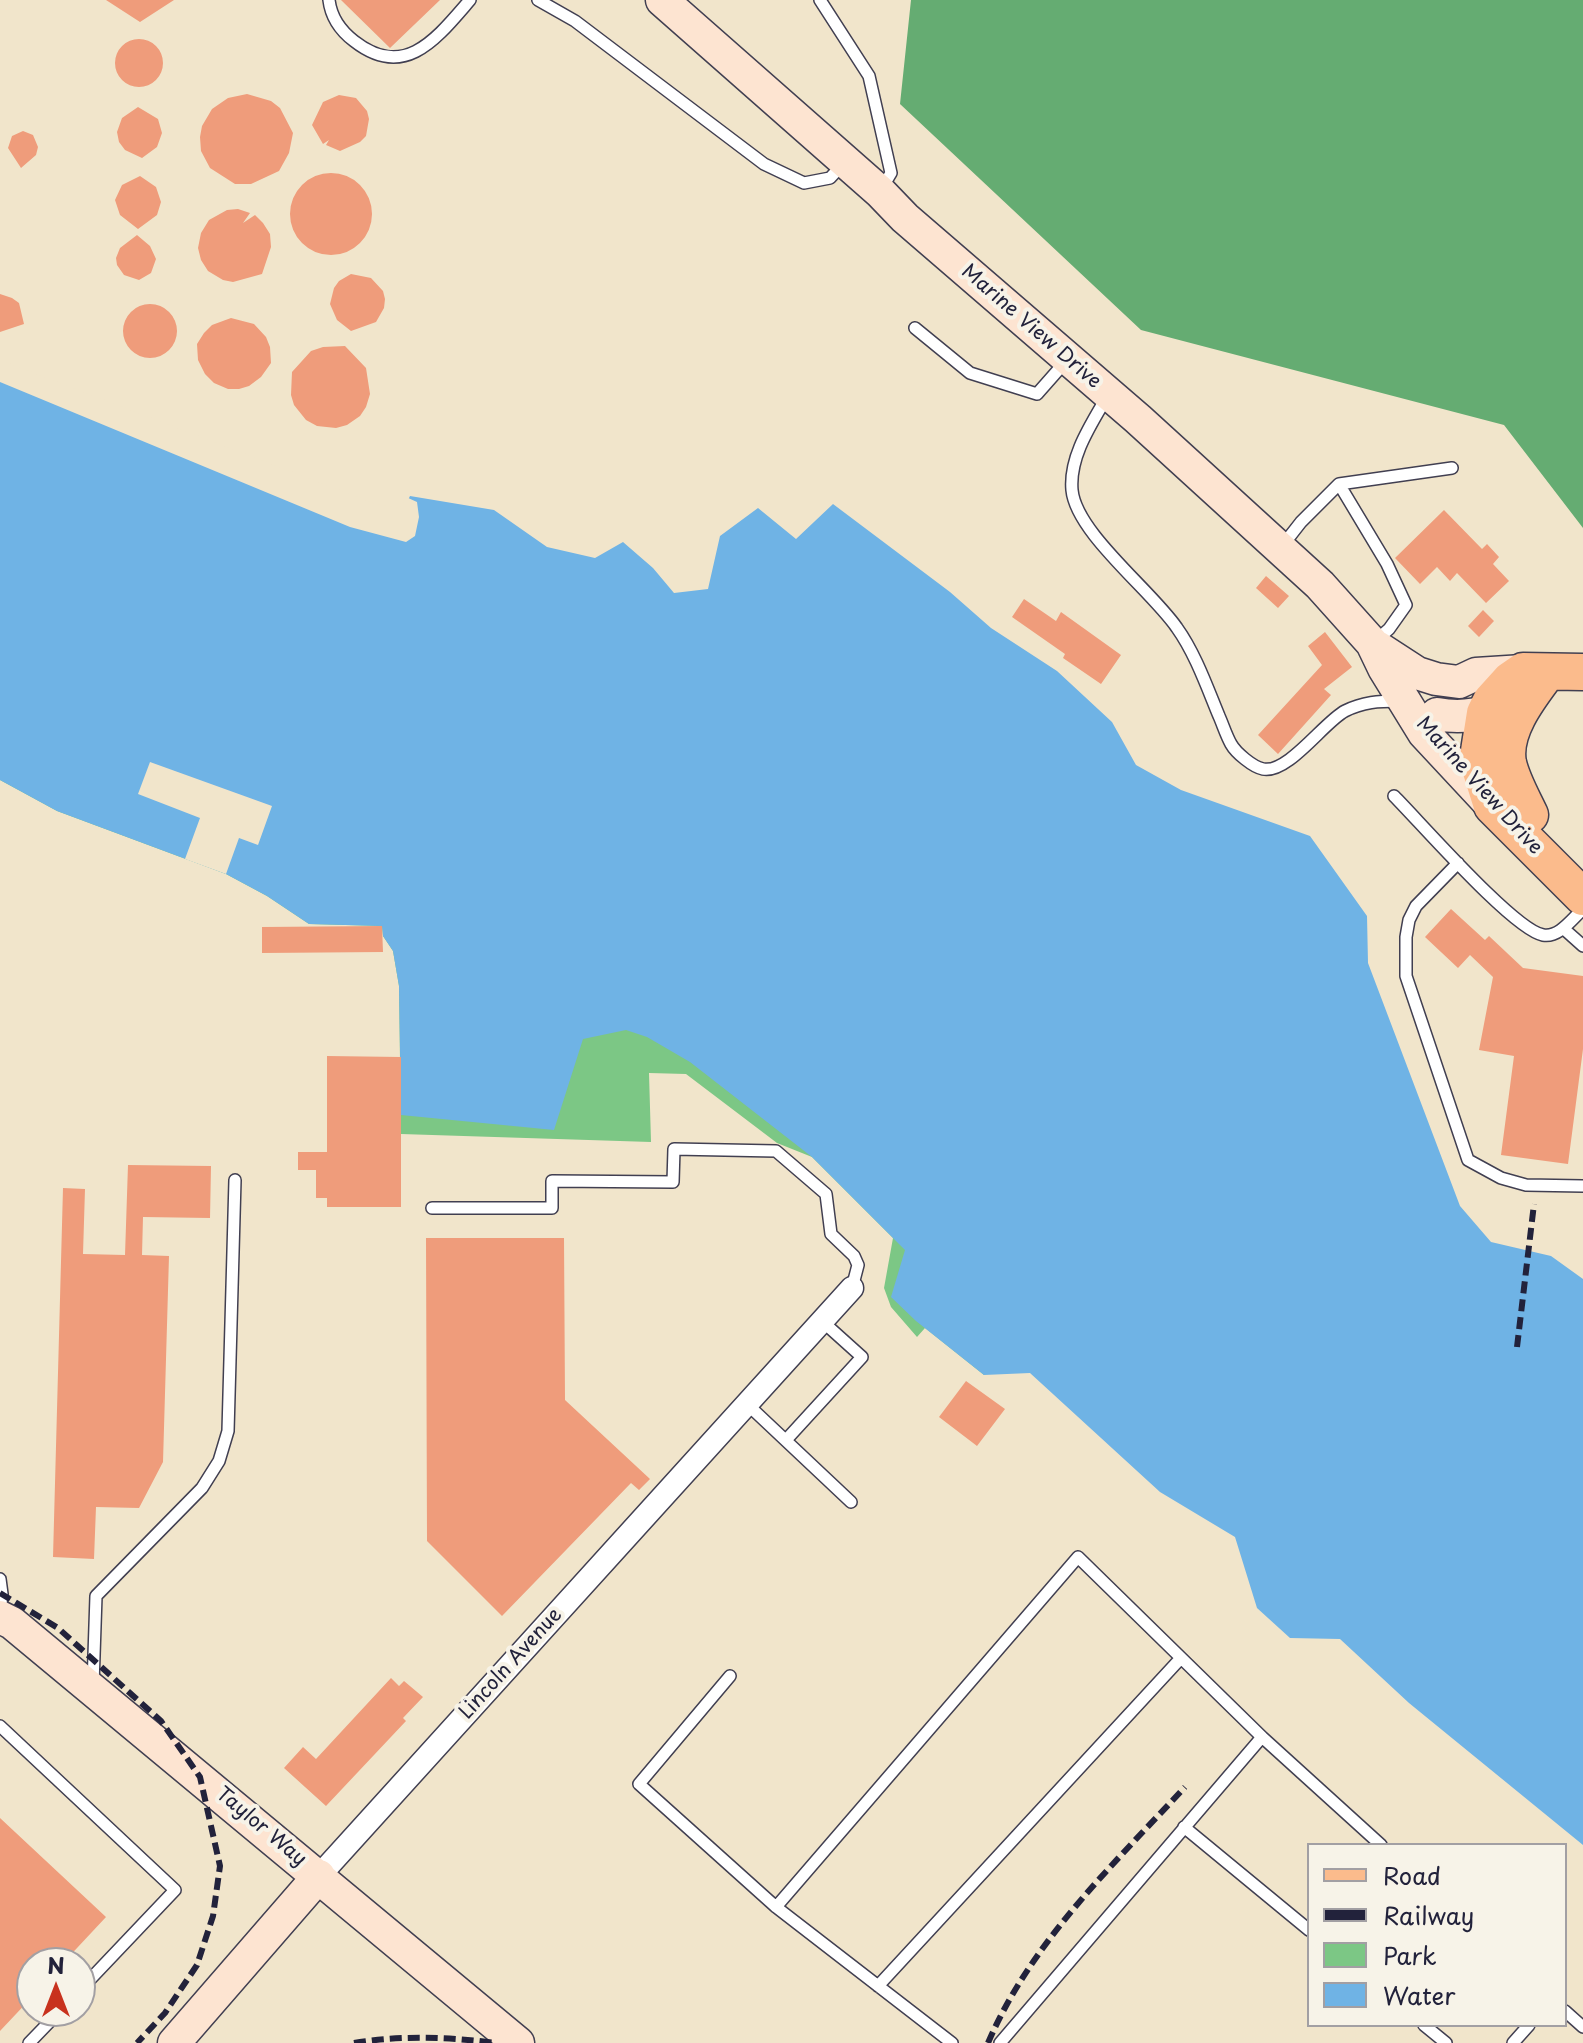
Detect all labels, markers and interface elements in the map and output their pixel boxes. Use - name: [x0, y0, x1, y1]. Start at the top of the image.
- street label: Marine View Drive: [956, 260, 1106, 394]
- street label: Marine View Drive: [1411, 712, 1547, 860]
- street label: Lincoln Avenue: [455, 1603, 567, 1725]
- street label: Taylor Way: [211, 1782, 311, 1872]
- legend: [1307, 1843, 1567, 2027]
- text: Road: [1383, 1857, 1441, 1893]
- text: Railway: [1383, 1897, 1474, 1933]
- text: Park: [1383, 1937, 1437, 1973]
- north arrow: [16, 1947, 96, 2027]
- text: N: [47, 1948, 65, 1981]
- text: Water: [1383, 1977, 1455, 2013]

